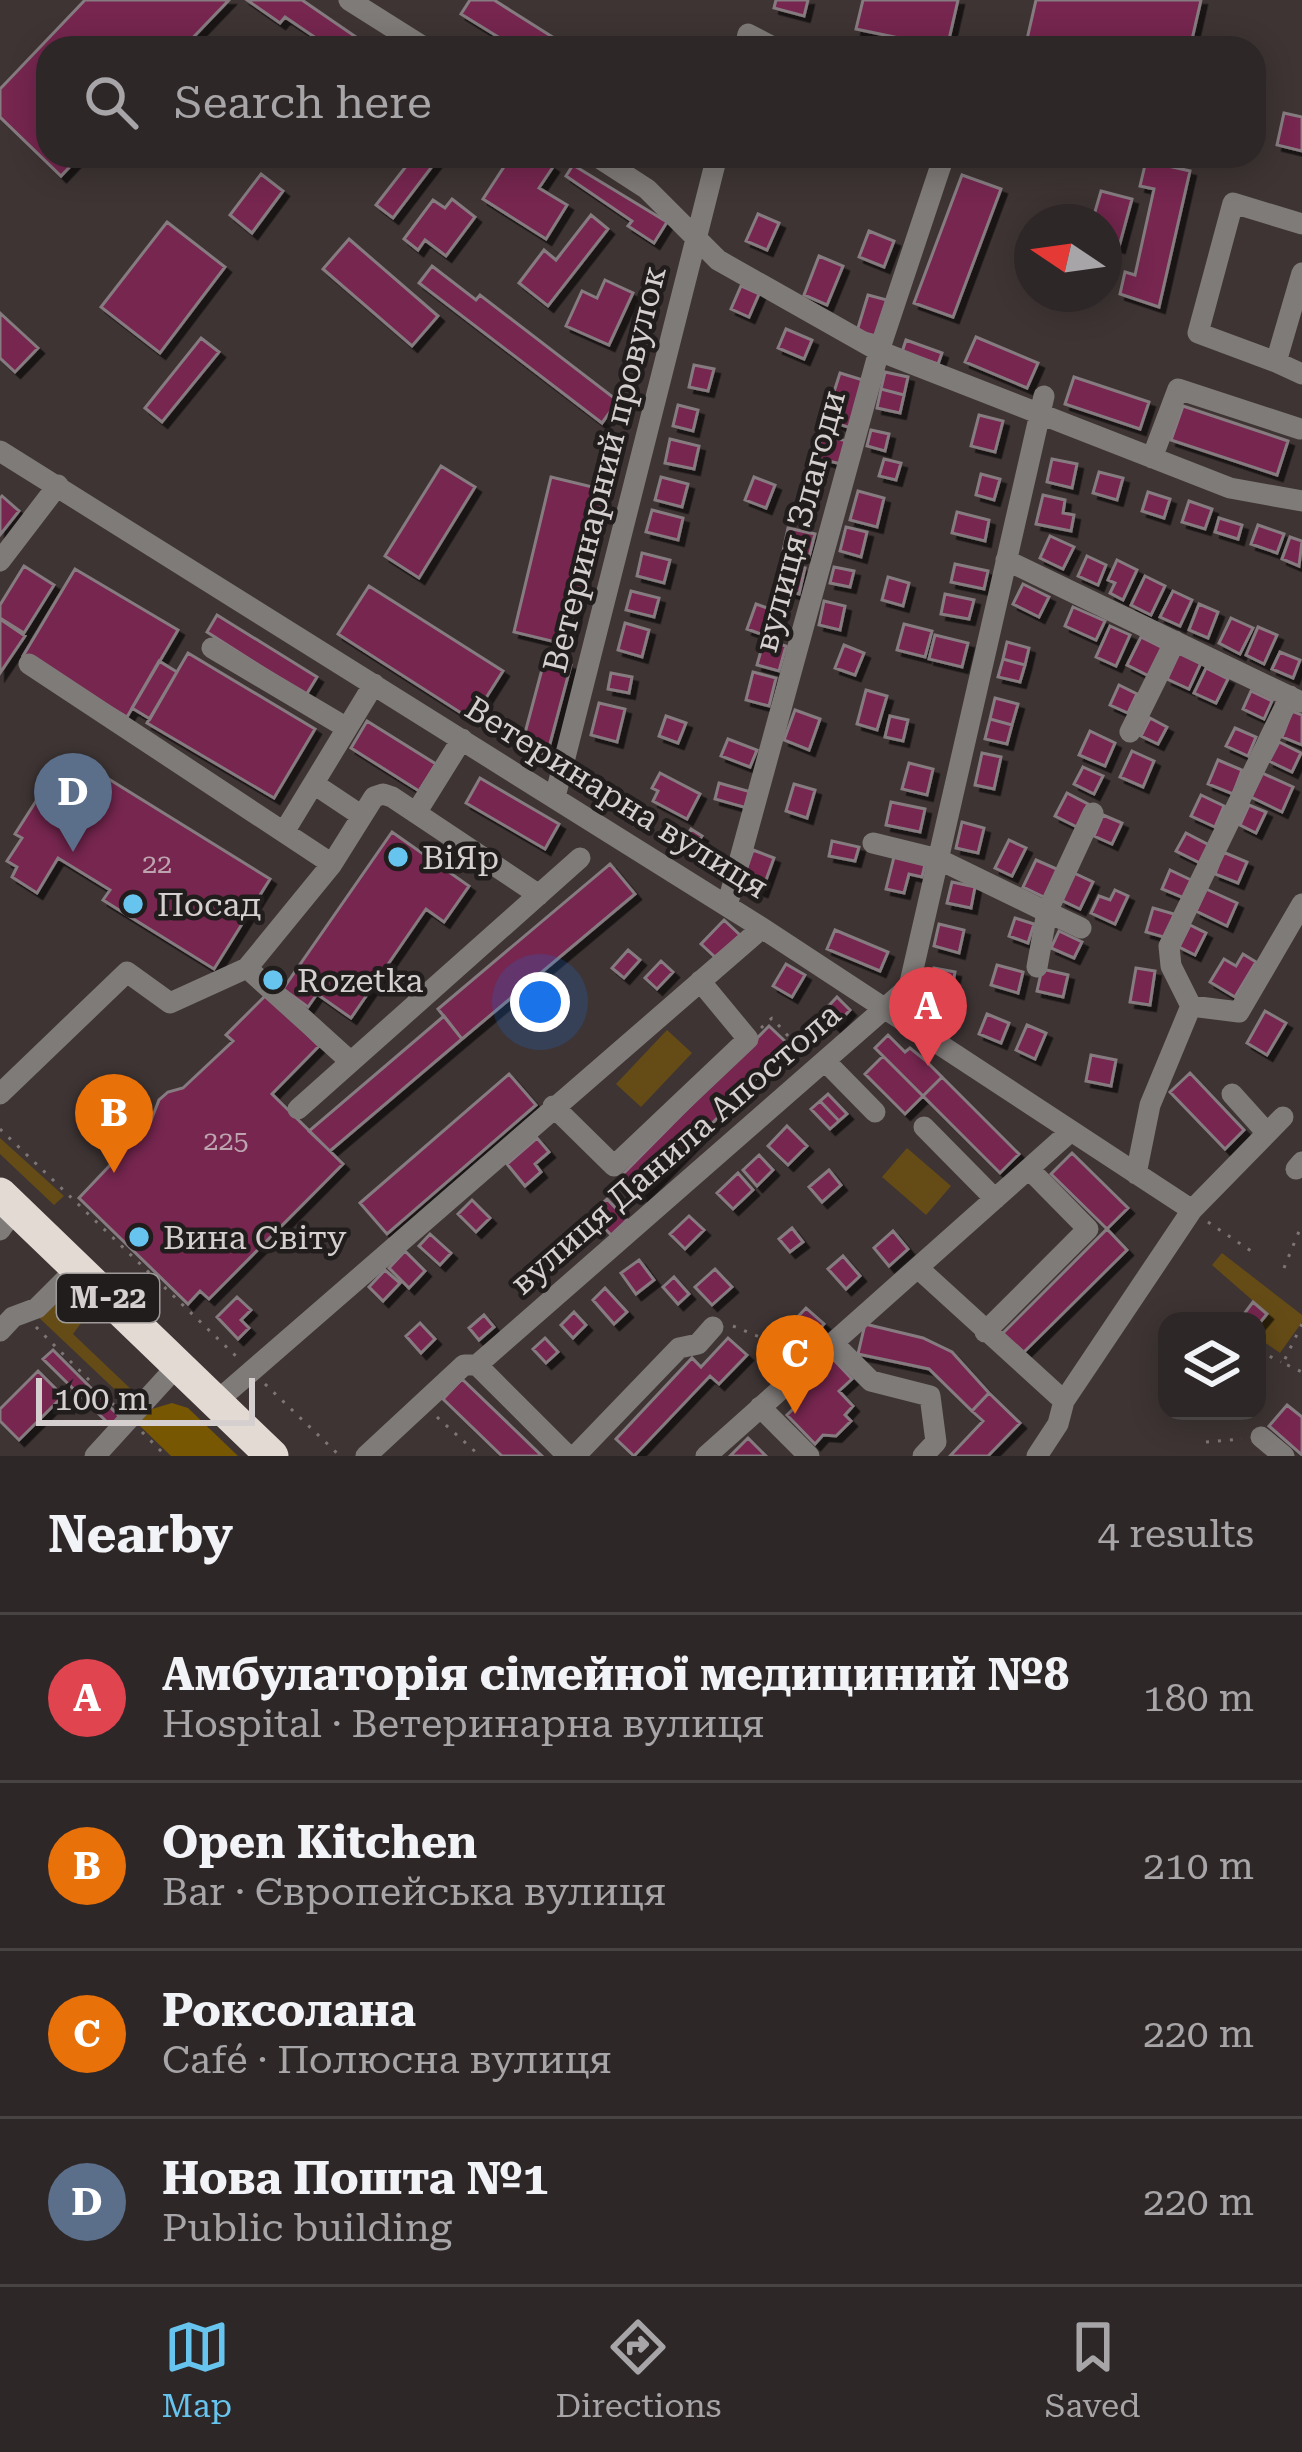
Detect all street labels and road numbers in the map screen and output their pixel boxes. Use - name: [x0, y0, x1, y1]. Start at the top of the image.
- street label: Ветеринарний провулок: [535, 262, 674, 677]
- street label: вулиця Злагоди: [746, 386, 853, 656]
- street label: Ветеринарна вулиця: [458, 688, 775, 907]
- street label: вулиця Данила Апостола: [503, 994, 848, 1302]
- road number: М-22: [57, 1274, 159, 1322]

